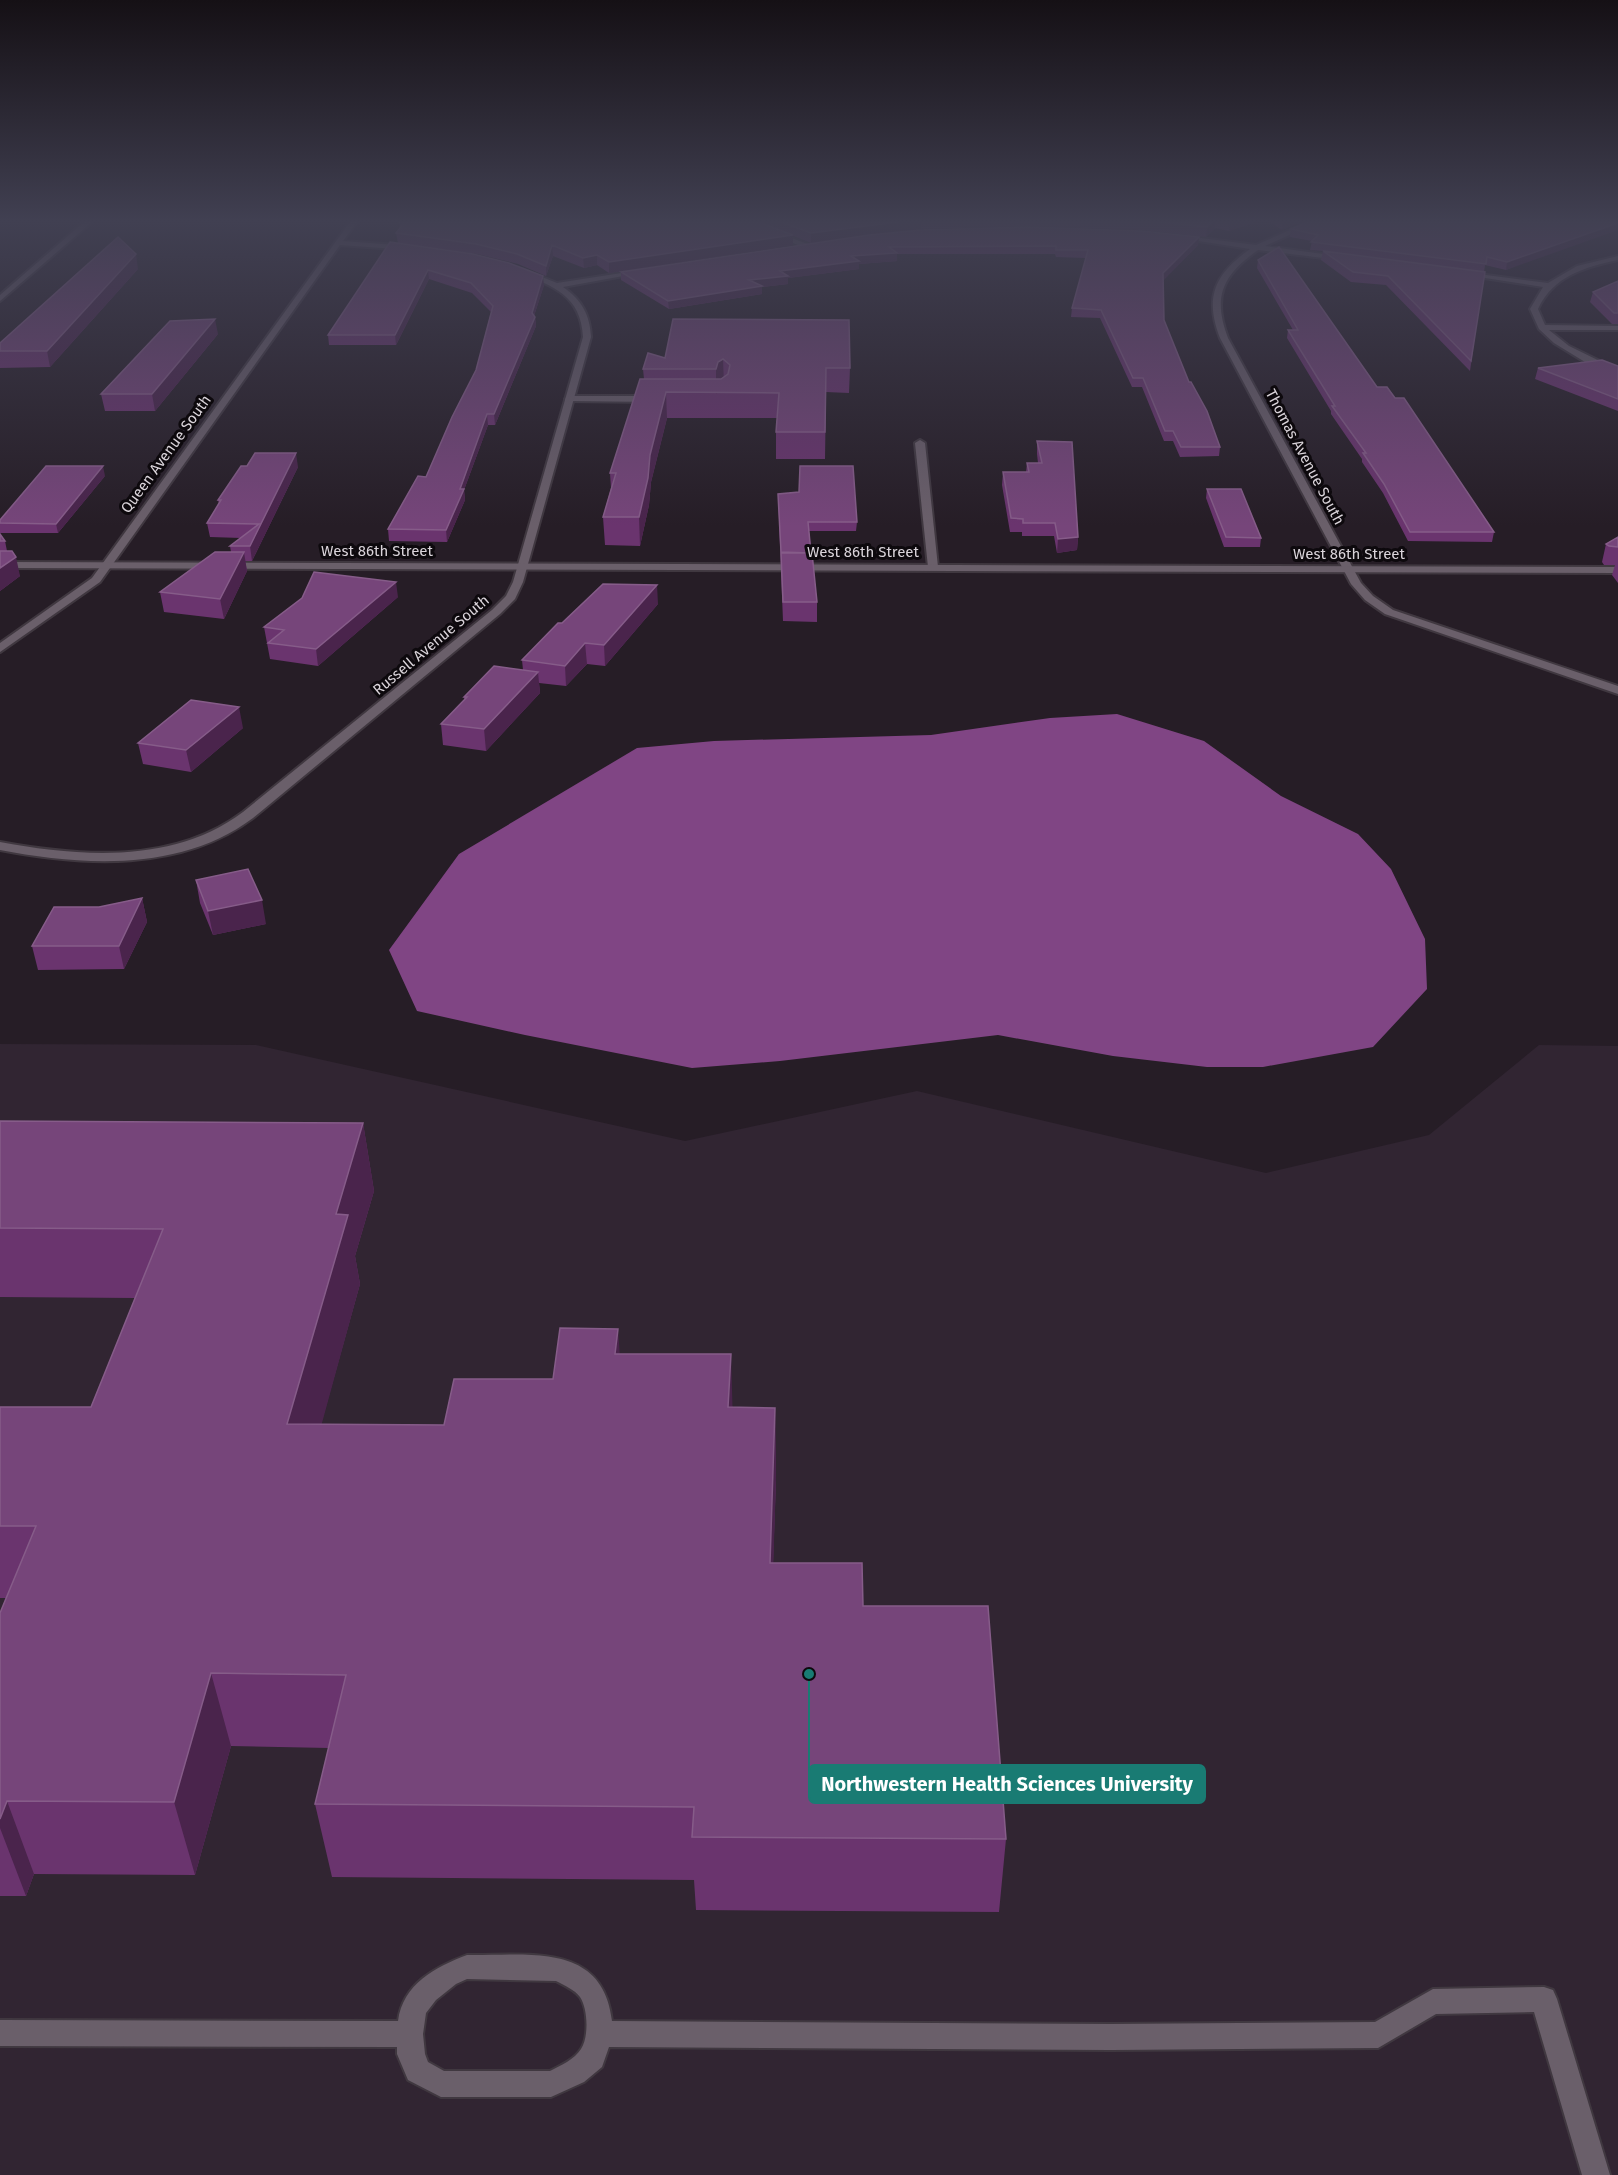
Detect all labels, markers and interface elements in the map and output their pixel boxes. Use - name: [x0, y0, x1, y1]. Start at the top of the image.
- street label: Thomas Avenue South: [1262, 386, 1348, 528]
- street label: Queen Avenue South: [117, 391, 215, 517]
- street label: West 86th Street: [321, 542, 434, 560]
- street label: West 86th Street: [807, 543, 920, 561]
- street label: West 86th Street: [1293, 545, 1406, 563]
- street label: Russell Avenue South: [369, 591, 493, 699]
- callout: Northwestern Health Sciences University: [809, 1765, 1205, 1803]
- text: Northwestern Health Sciences University: [821, 1772, 1193, 1796]

